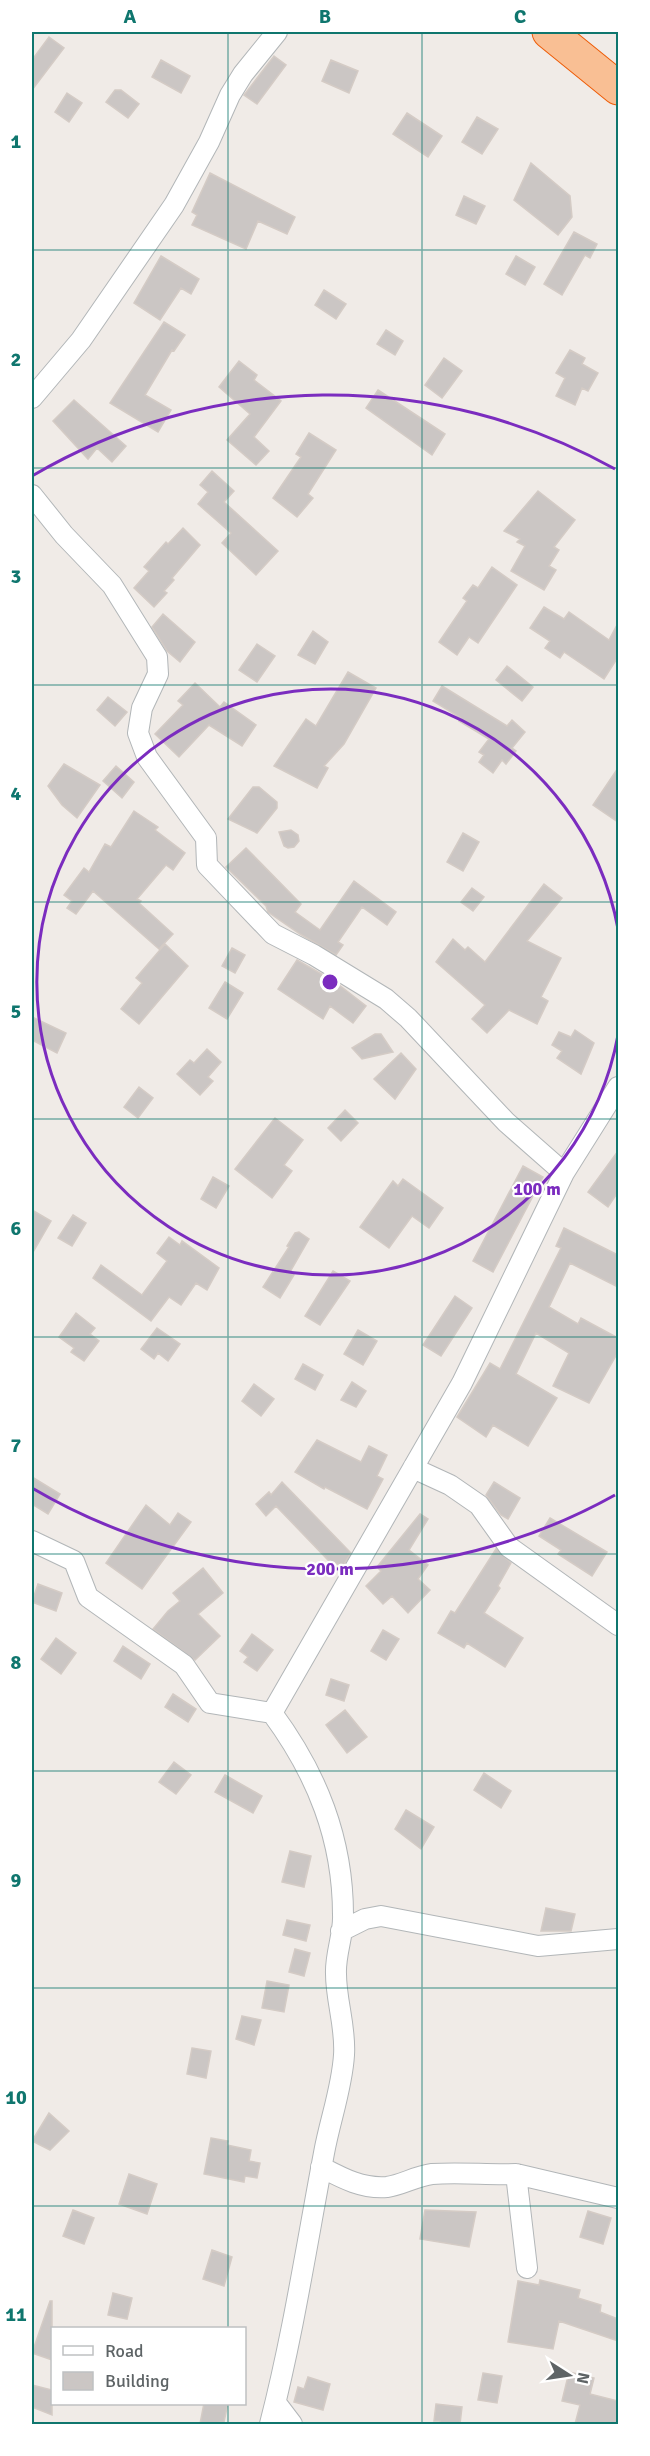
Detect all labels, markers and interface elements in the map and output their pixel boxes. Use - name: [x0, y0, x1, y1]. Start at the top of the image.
- text: A: [124, 4, 137, 29]
- text: B: [319, 4, 331, 29]
- text: C: [514, 4, 526, 29]
- text: 1: [11, 129, 22, 154]
- text: 2: [11, 347, 21, 372]
- text: 3: [11, 564, 21, 589]
- text: 4: [11, 781, 22, 806]
- centre of rings: [320, 972, 340, 992]
- text: 5: [11, 999, 21, 1024]
- text: 100 m: [513, 1178, 561, 1200]
- text: 6: [11, 1216, 22, 1241]
- text: 7: [11, 1433, 22, 1458]
- text: 200 m: [306, 1558, 354, 1580]
- text: 8: [11, 1650, 22, 1675]
- text: 9: [11, 1868, 22, 1893]
- text: 10: [5, 2085, 27, 2110]
- text: 11: [5, 2302, 27, 2327]
- legend: [51, 2327, 246, 2405]
- text: Road: [105, 2340, 144, 2362]
- north arrow: [539, 2345, 599, 2405]
- text: Building: [105, 2370, 169, 2392]
- text: N: [572, 2370, 594, 2385]

